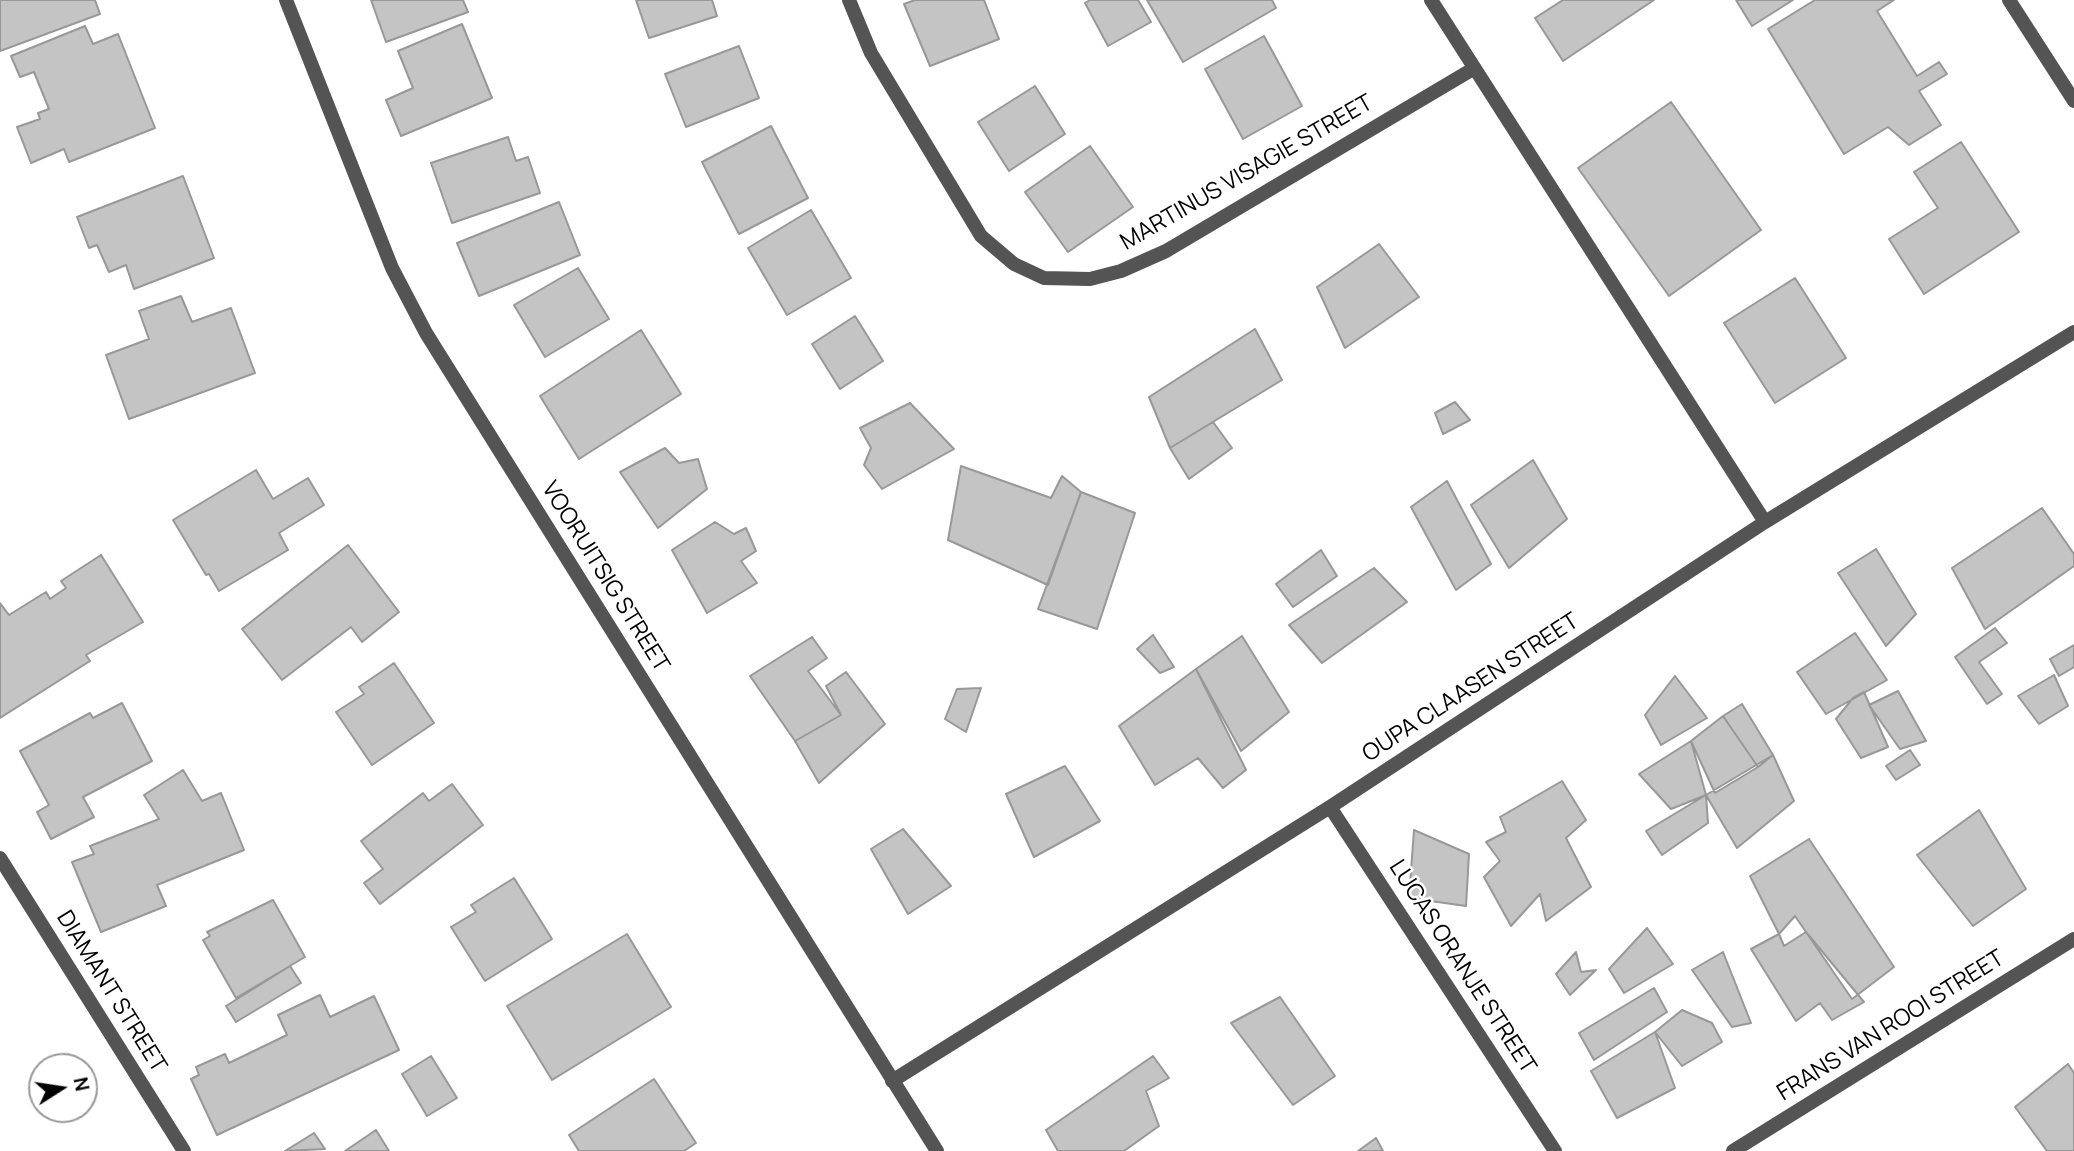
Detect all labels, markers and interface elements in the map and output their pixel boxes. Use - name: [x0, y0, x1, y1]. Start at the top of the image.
- street label: MARTINUS VISAGIE STREET: [1116, 89, 1378, 257]
- street label: VOORUITSIG STREET: [535, 477, 675, 677]
- street label: OUPA CLAASEN STREET: [1358, 608, 1584, 768]
- street label: LUCAS ORANJE STREET: [1383, 855, 1541, 1079]
- street label: DIAMANT STREET: [50, 906, 172, 1078]
- street label: FRANS VAN ROOI STREET: [1772, 945, 2010, 1107]
- north arrow: [28, 1053, 98, 1123]
- text: N: [67, 1075, 96, 1093]

